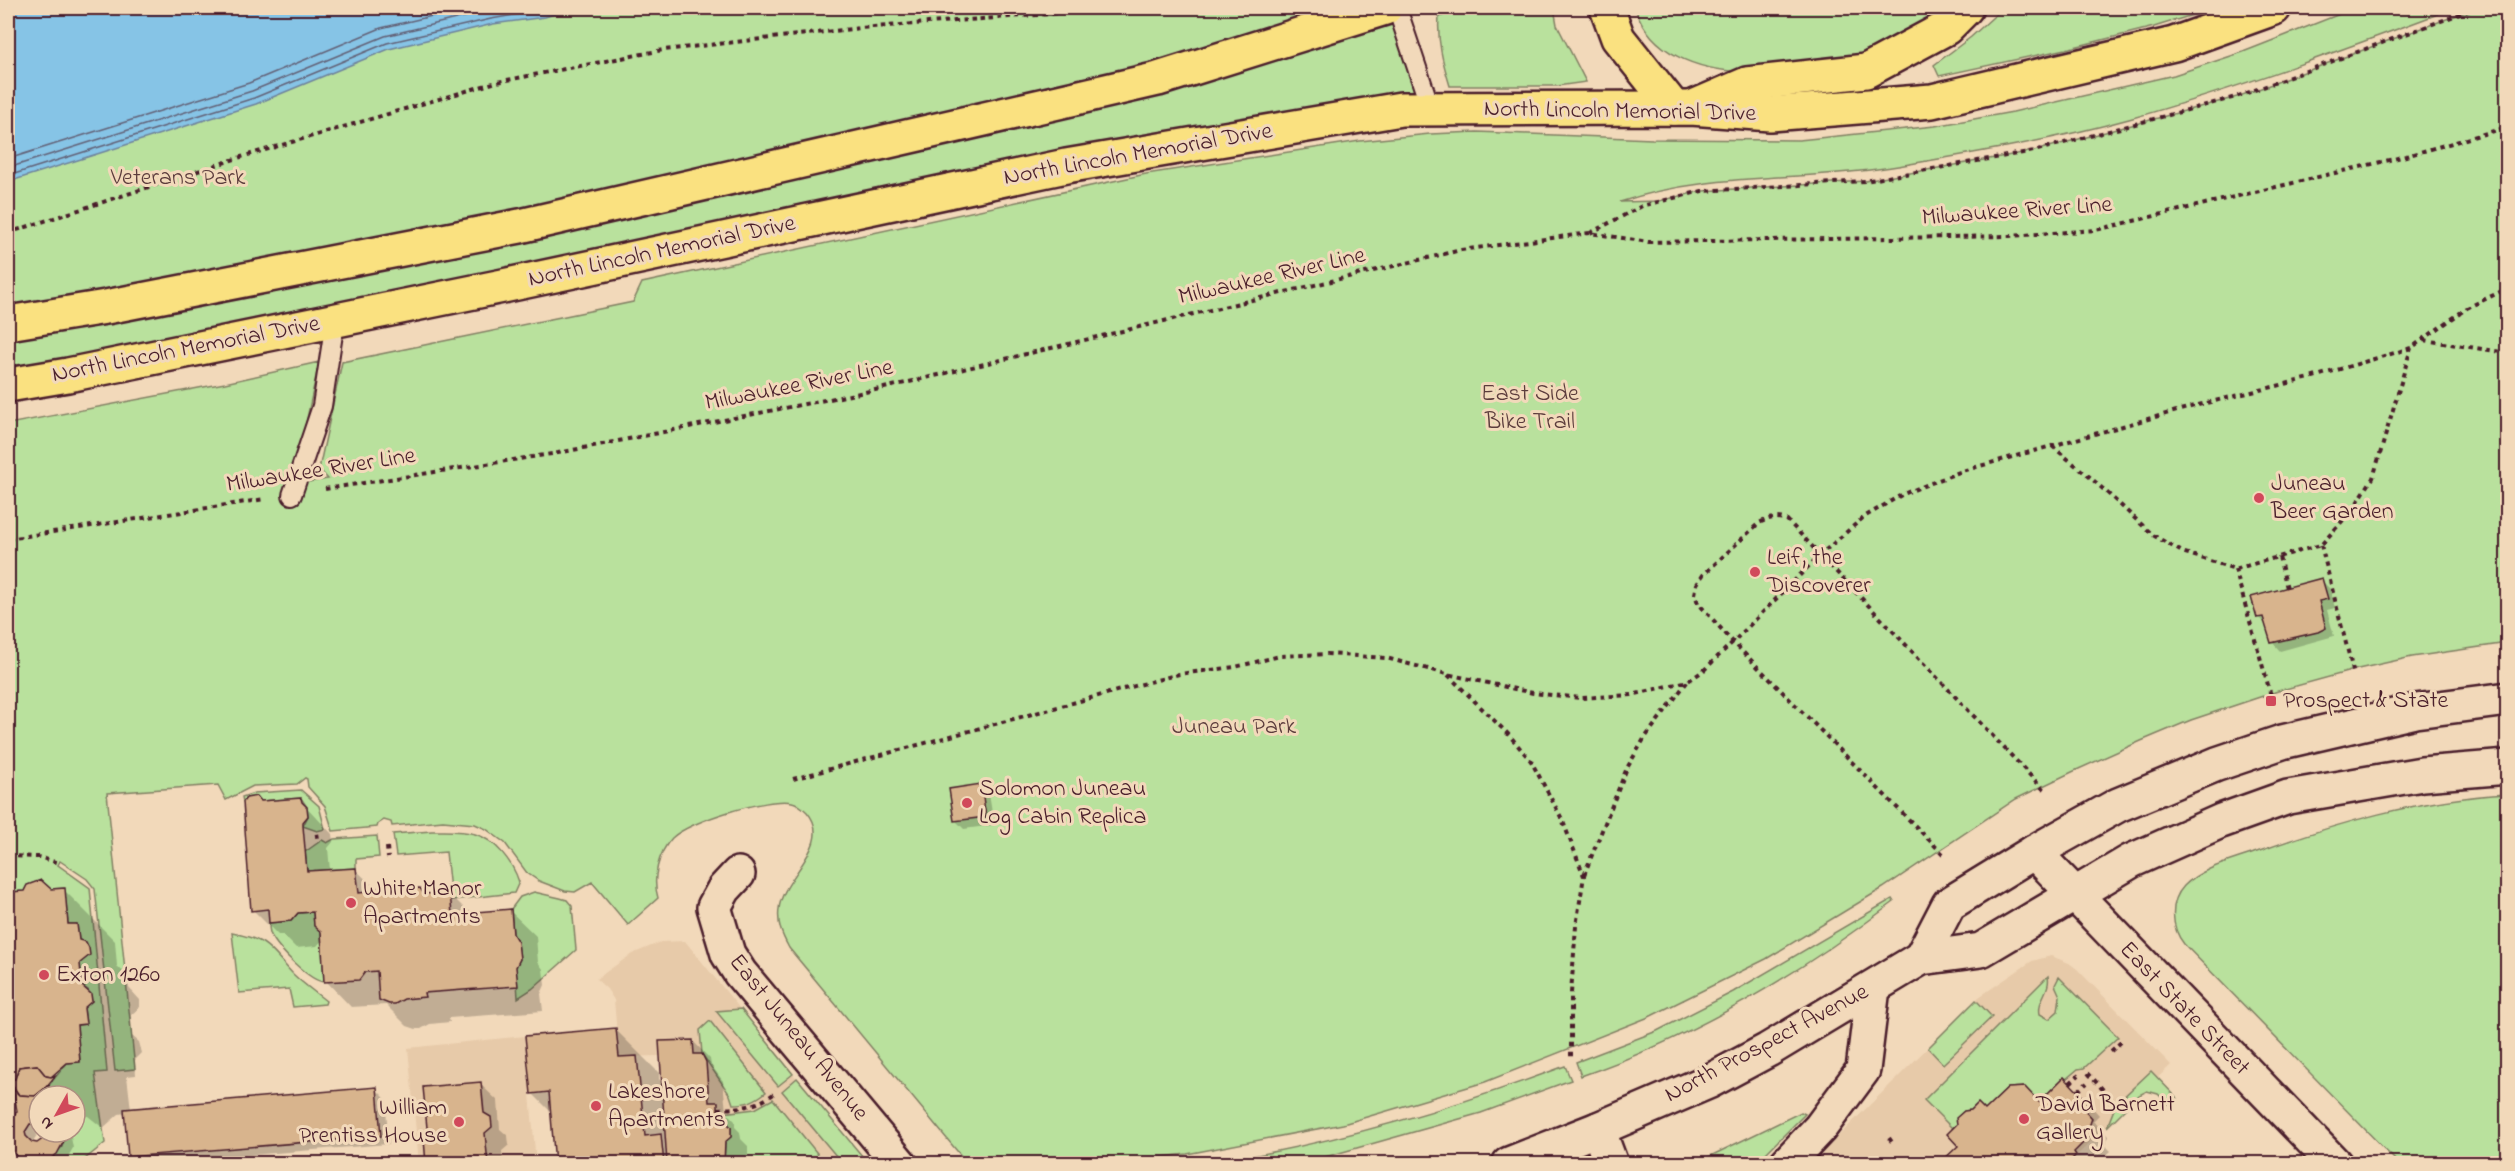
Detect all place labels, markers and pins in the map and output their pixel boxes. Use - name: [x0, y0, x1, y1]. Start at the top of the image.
- place label: Juneau Beer Garden: [2270, 467, 2394, 530]
- marker: Juneau Beer Garden: [2252, 491, 2266, 505]
- place label: Leif, the Discoverer: [1766, 541, 1871, 604]
- marker: Leif, the Discoverer: [1748, 565, 1762, 579]
- place label: Prospect & State: [2283, 684, 2449, 719]
- marker: Prospect & State: [2264, 694, 2278, 708]
- place label: Solomon Juneau Log Cabin Replica: [979, 772, 1146, 835]
- marker: Solomon Juneau Log Cabin Replica: [960, 796, 974, 810]
- place label: White Manor Apartments: [363, 872, 482, 935]
- marker: White Manor Apartments: [344, 896, 358, 910]
- place label: Exton 1260: [56, 958, 160, 993]
- marker: Exton 1260: [37, 968, 51, 982]
- place label: Lakeshore Apartments: [608, 1075, 726, 1138]
- place label: David Barnett Gallery: [2035, 1088, 2175, 1152]
- place label: William Prentiss House: [299, 1091, 447, 1154]
- marker: Lakeshore Apartments: [589, 1099, 603, 1113]
- marker: David Barnett Gallery: [2017, 1112, 2031, 1126]
- marker: William Prentiss House: [452, 1115, 466, 1129]

